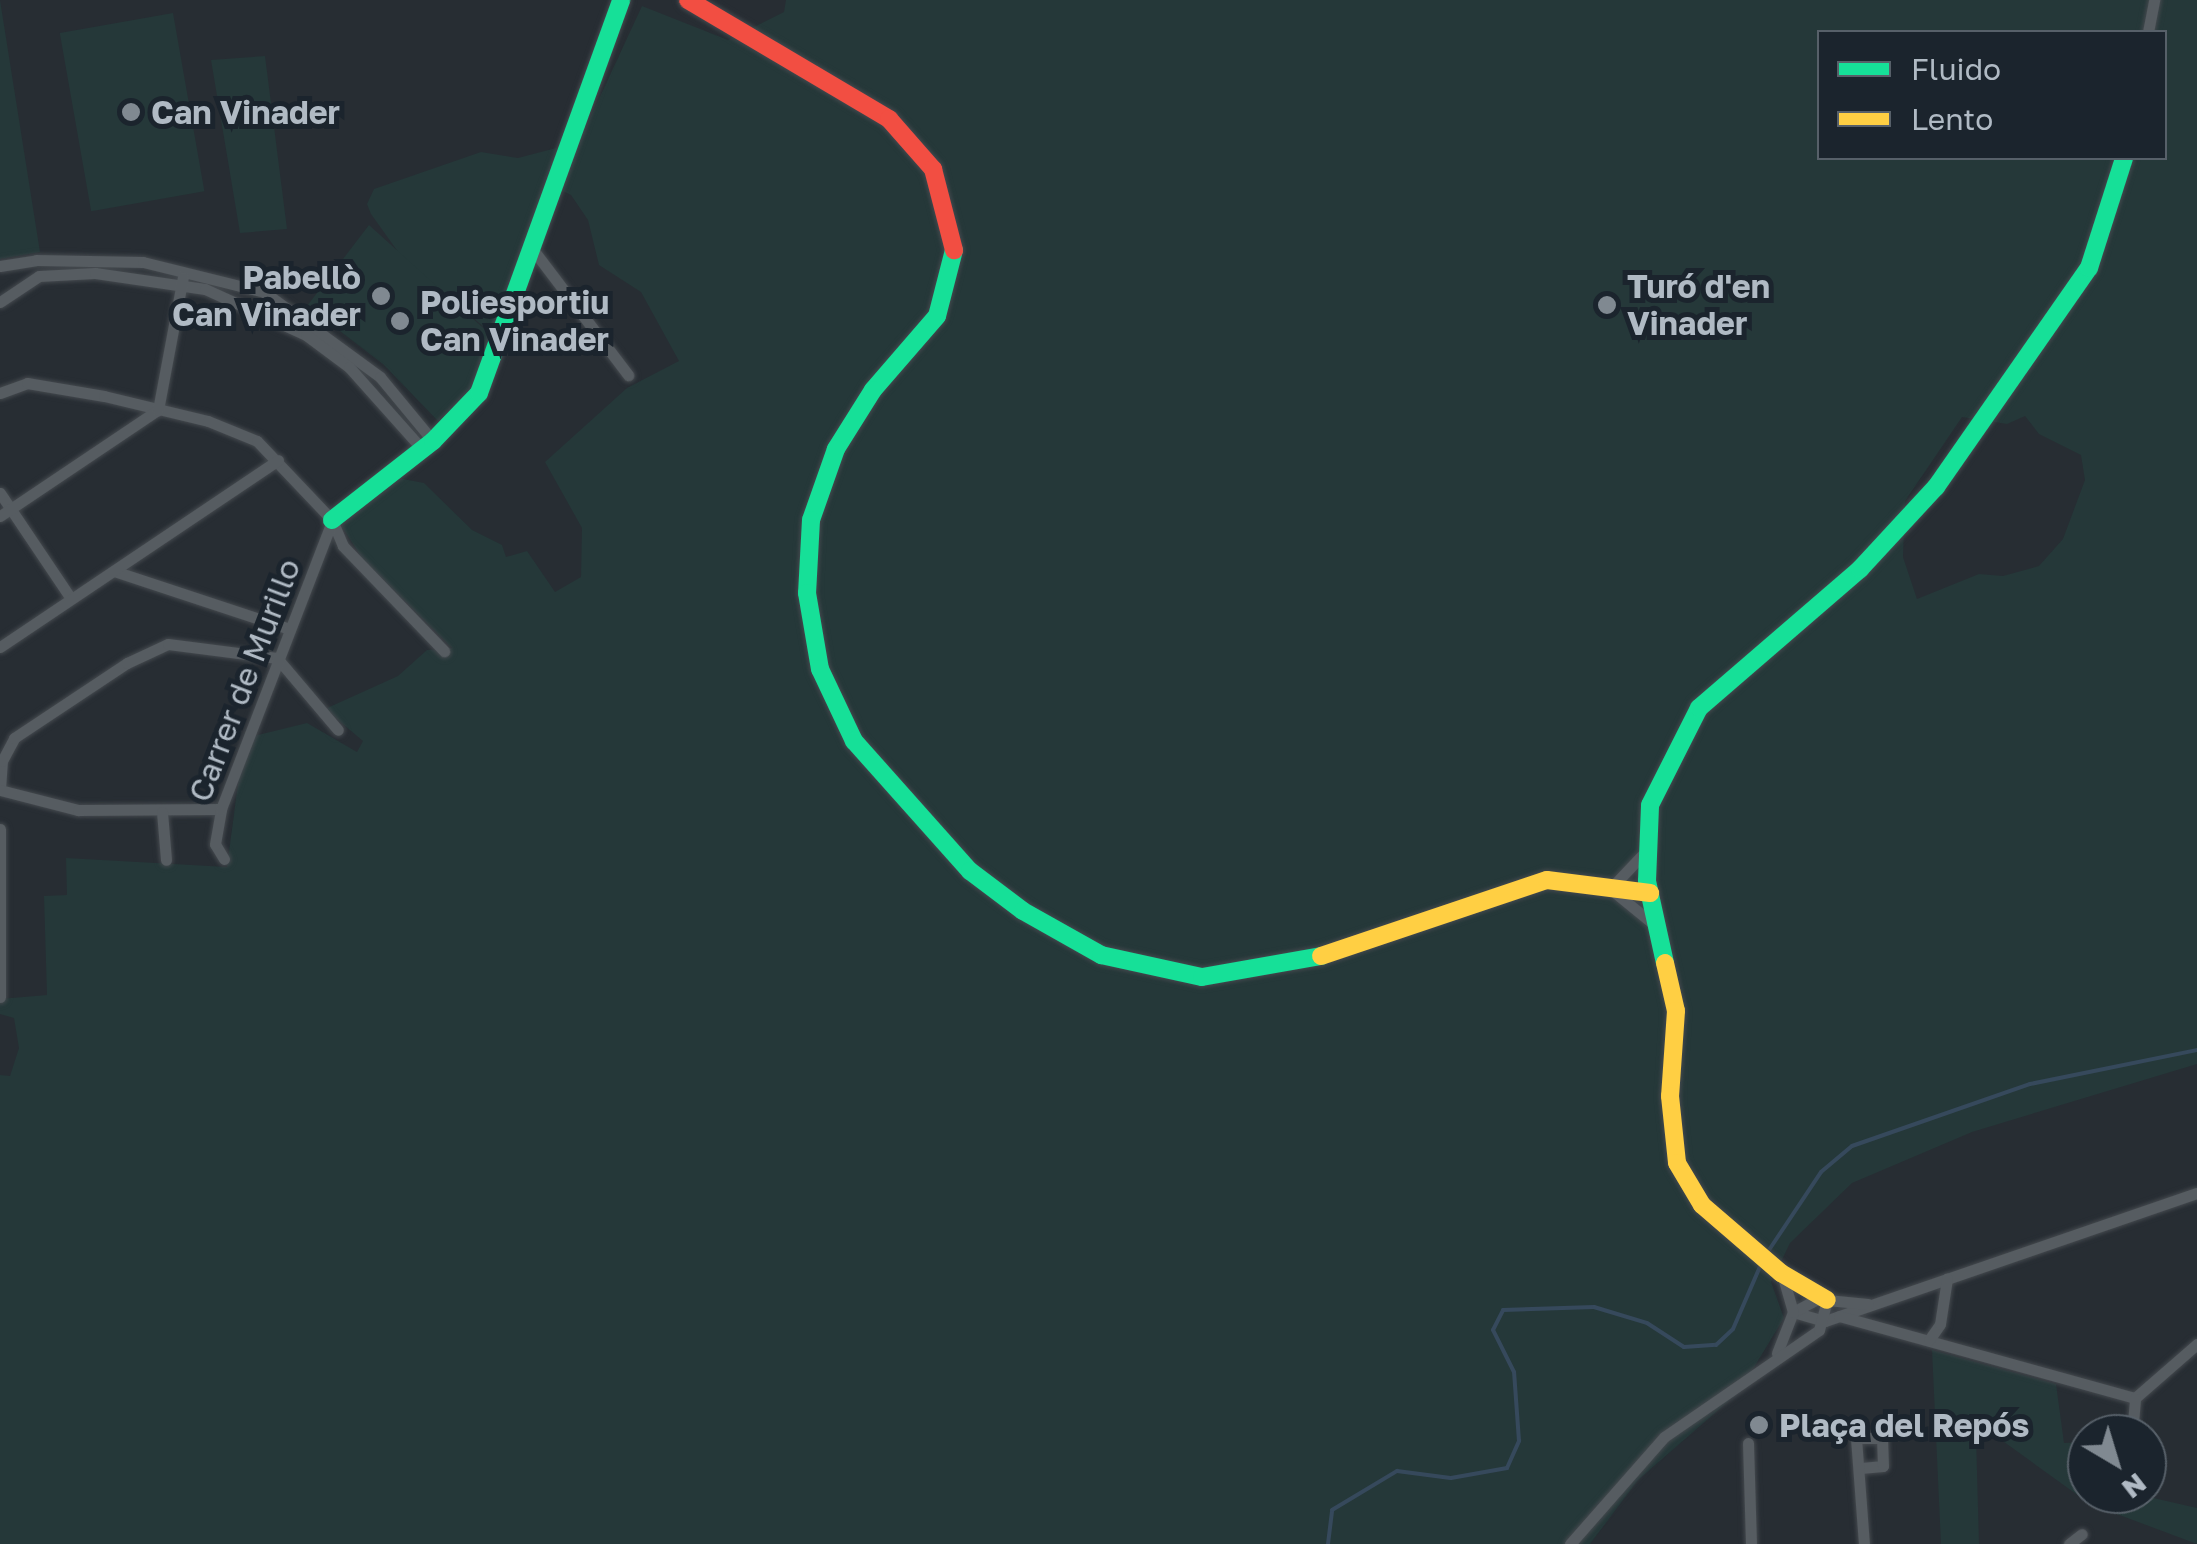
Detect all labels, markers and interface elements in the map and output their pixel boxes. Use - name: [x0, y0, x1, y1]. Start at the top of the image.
- legend: [1817, 30, 2167, 160]
- text: Fluido: [1911, 51, 2001, 87]
- place label: Can Vinader: [151, 93, 340, 131]
- marker: Can Vinader: [120, 101, 142, 123]
- text: Lento: [1911, 101, 1993, 137]
- place label: Pabellò Can Vinader: [172, 259, 361, 334]
- place label: Turó d'en Vinader: [1627, 268, 1770, 343]
- place label: Poliesportiu Can Vinader: [420, 284, 609, 359]
- marker: Pabellò Can Vinader: [370, 285, 392, 307]
- marker: Turó d'en Vinader: [1596, 294, 1618, 316]
- marker: Poliesportiu Can Vinader: [389, 310, 411, 332]
- street label: Carrer de Murillo: [180, 553, 308, 807]
- place label: Plaça del Repós: [1779, 1406, 2029, 1444]
- marker: Plaça del Repós: [1748, 1414, 1770, 1436]
- north arrow: [2067, 1414, 2167, 1514]
- text: N: [2116, 1467, 2153, 1506]

